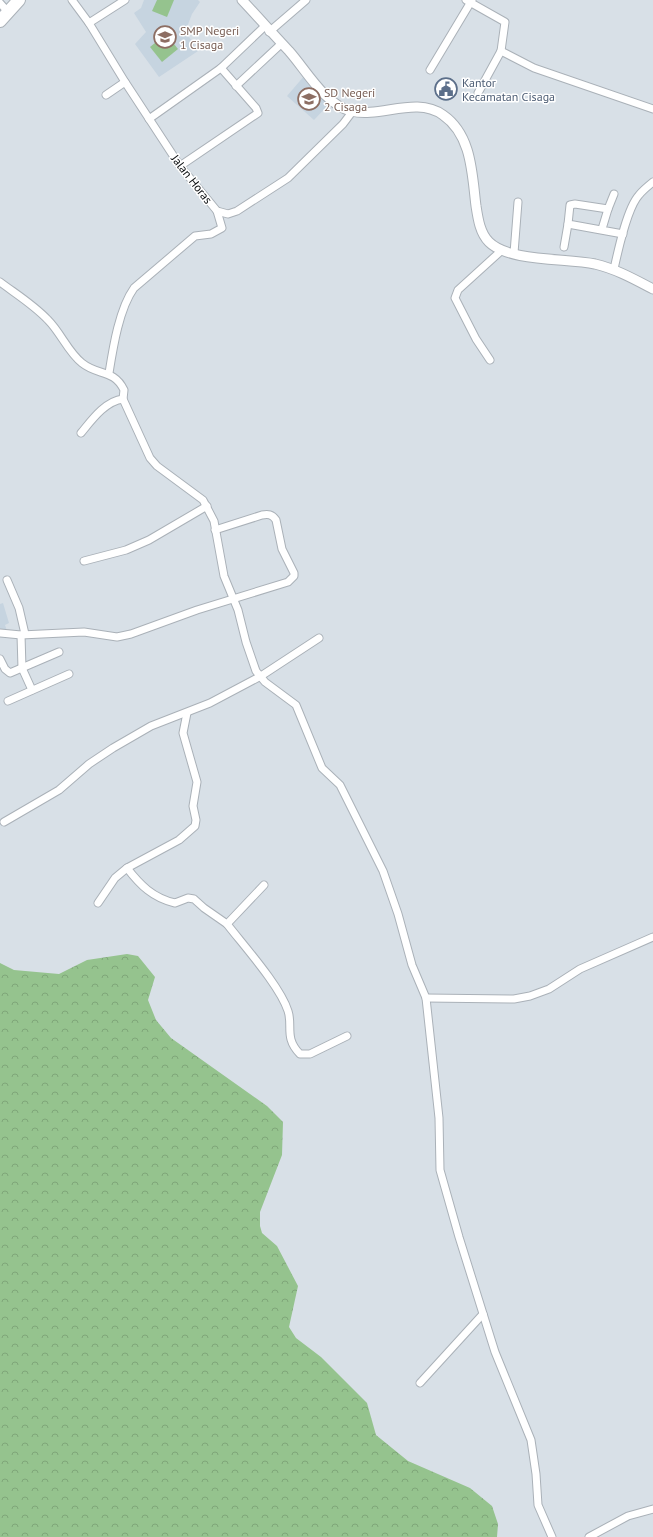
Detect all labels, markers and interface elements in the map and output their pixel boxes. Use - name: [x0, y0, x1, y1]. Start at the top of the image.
- place label: SMP Negeri 1 Cisaga: [180, 23, 239, 52]
- school or university icon: SMP Negeri 1 Cisaga: [152, 24, 178, 50]
- place label: Kantor Kecamatan Cisaga: [462, 75, 555, 104]
- public building icon: Kantor Kecamatan Cisaga: [433, 76, 459, 102]
- place label: SD Negeri 2 Cisaga: [324, 85, 375, 114]
- school or university icon: SD Negeri 2 Cisaga: [296, 86, 322, 112]
- street label: Jalan Horas: [168, 151, 216, 207]

